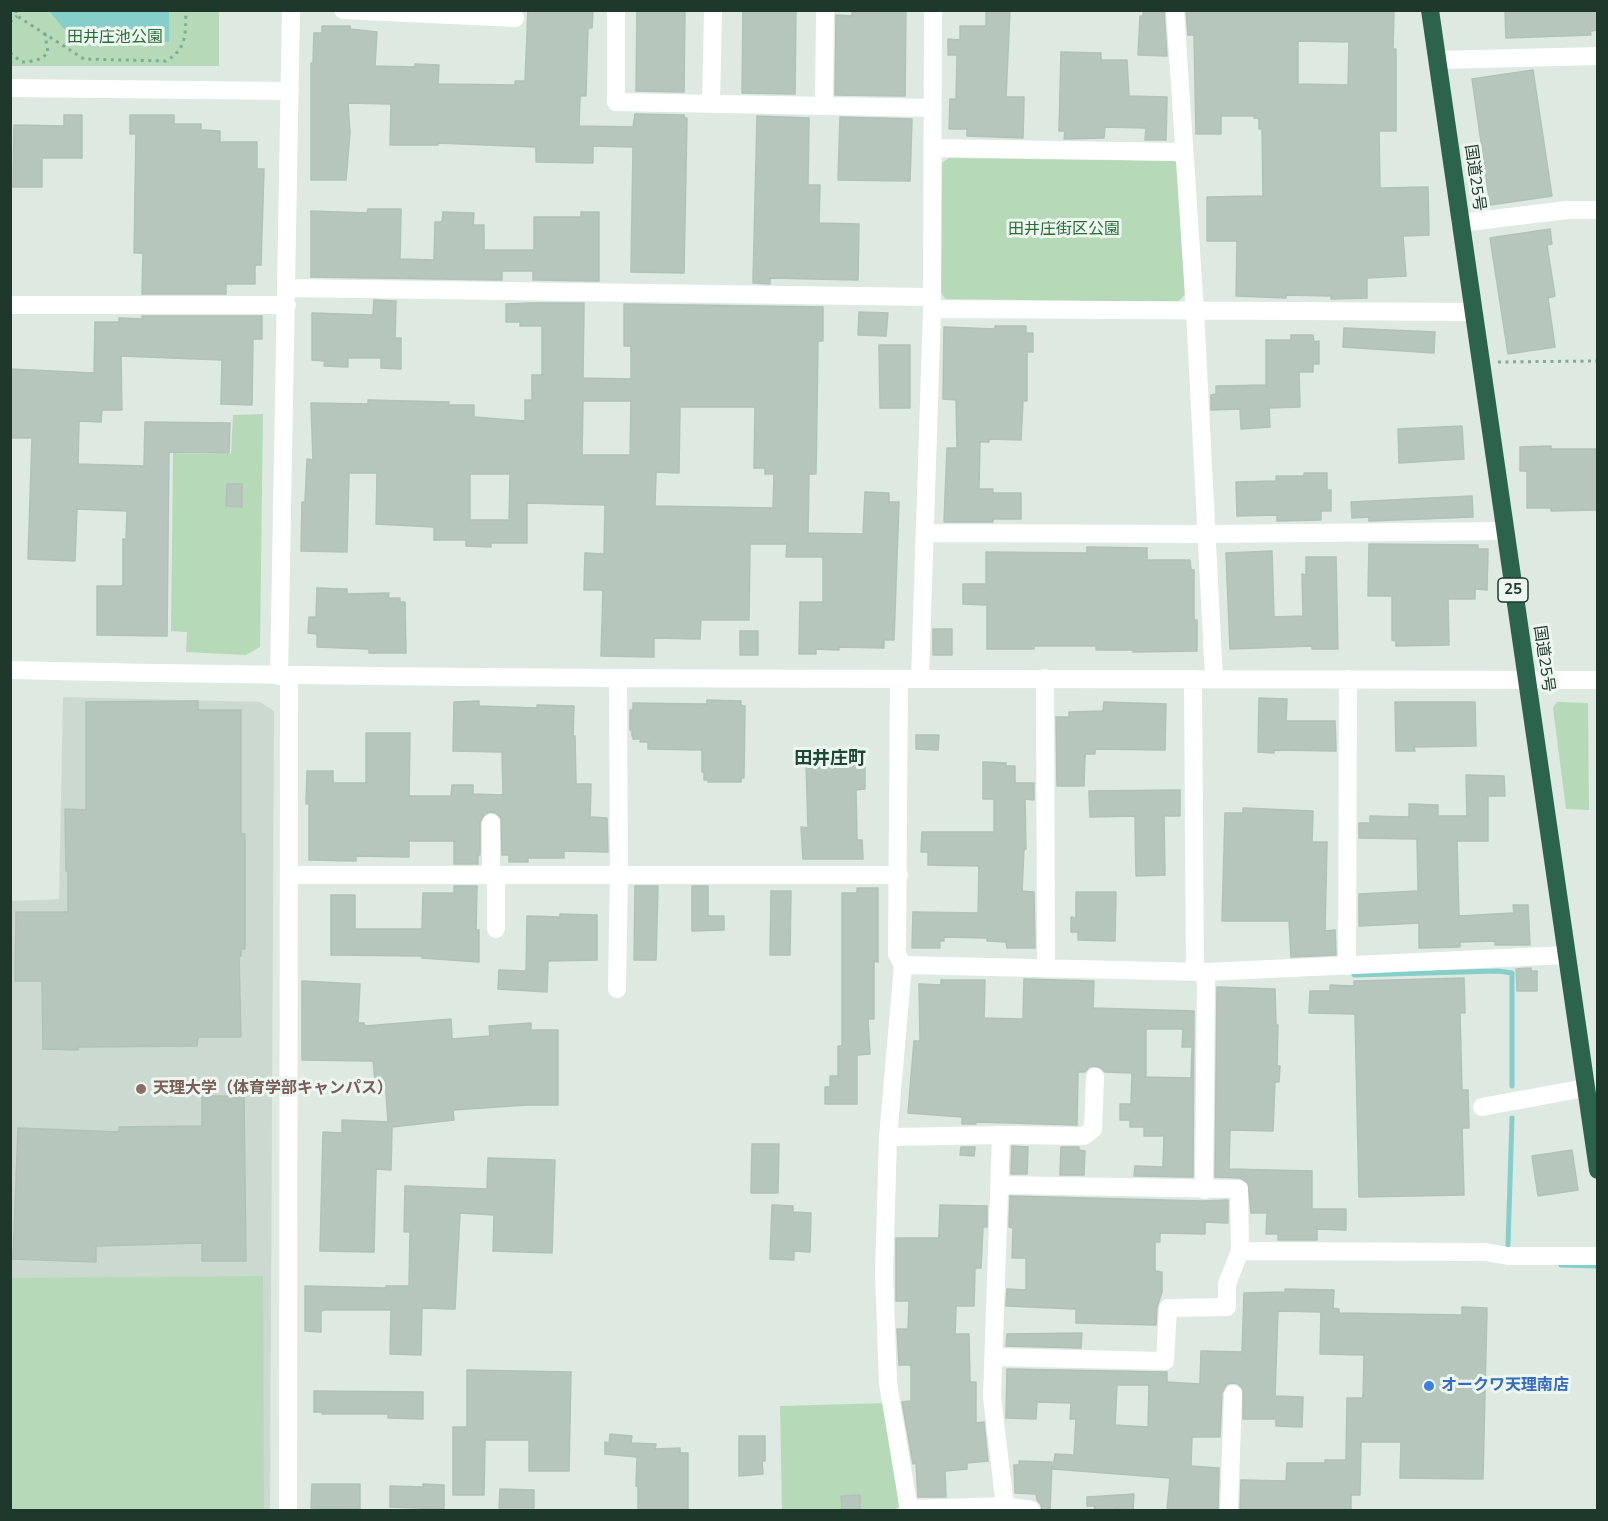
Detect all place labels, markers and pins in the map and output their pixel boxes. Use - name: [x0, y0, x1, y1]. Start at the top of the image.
- place label: 天理大学（体育学部キャンパス）: [153, 1079, 393, 1099]
- marker: 天理大学（体育学部キャンパス）: [134, 1082, 148, 1096]
- place label: オークワ天理南店: [1441, 1376, 1569, 1396]
- marker: オークワ天理南店: [1422, 1379, 1436, 1393]

